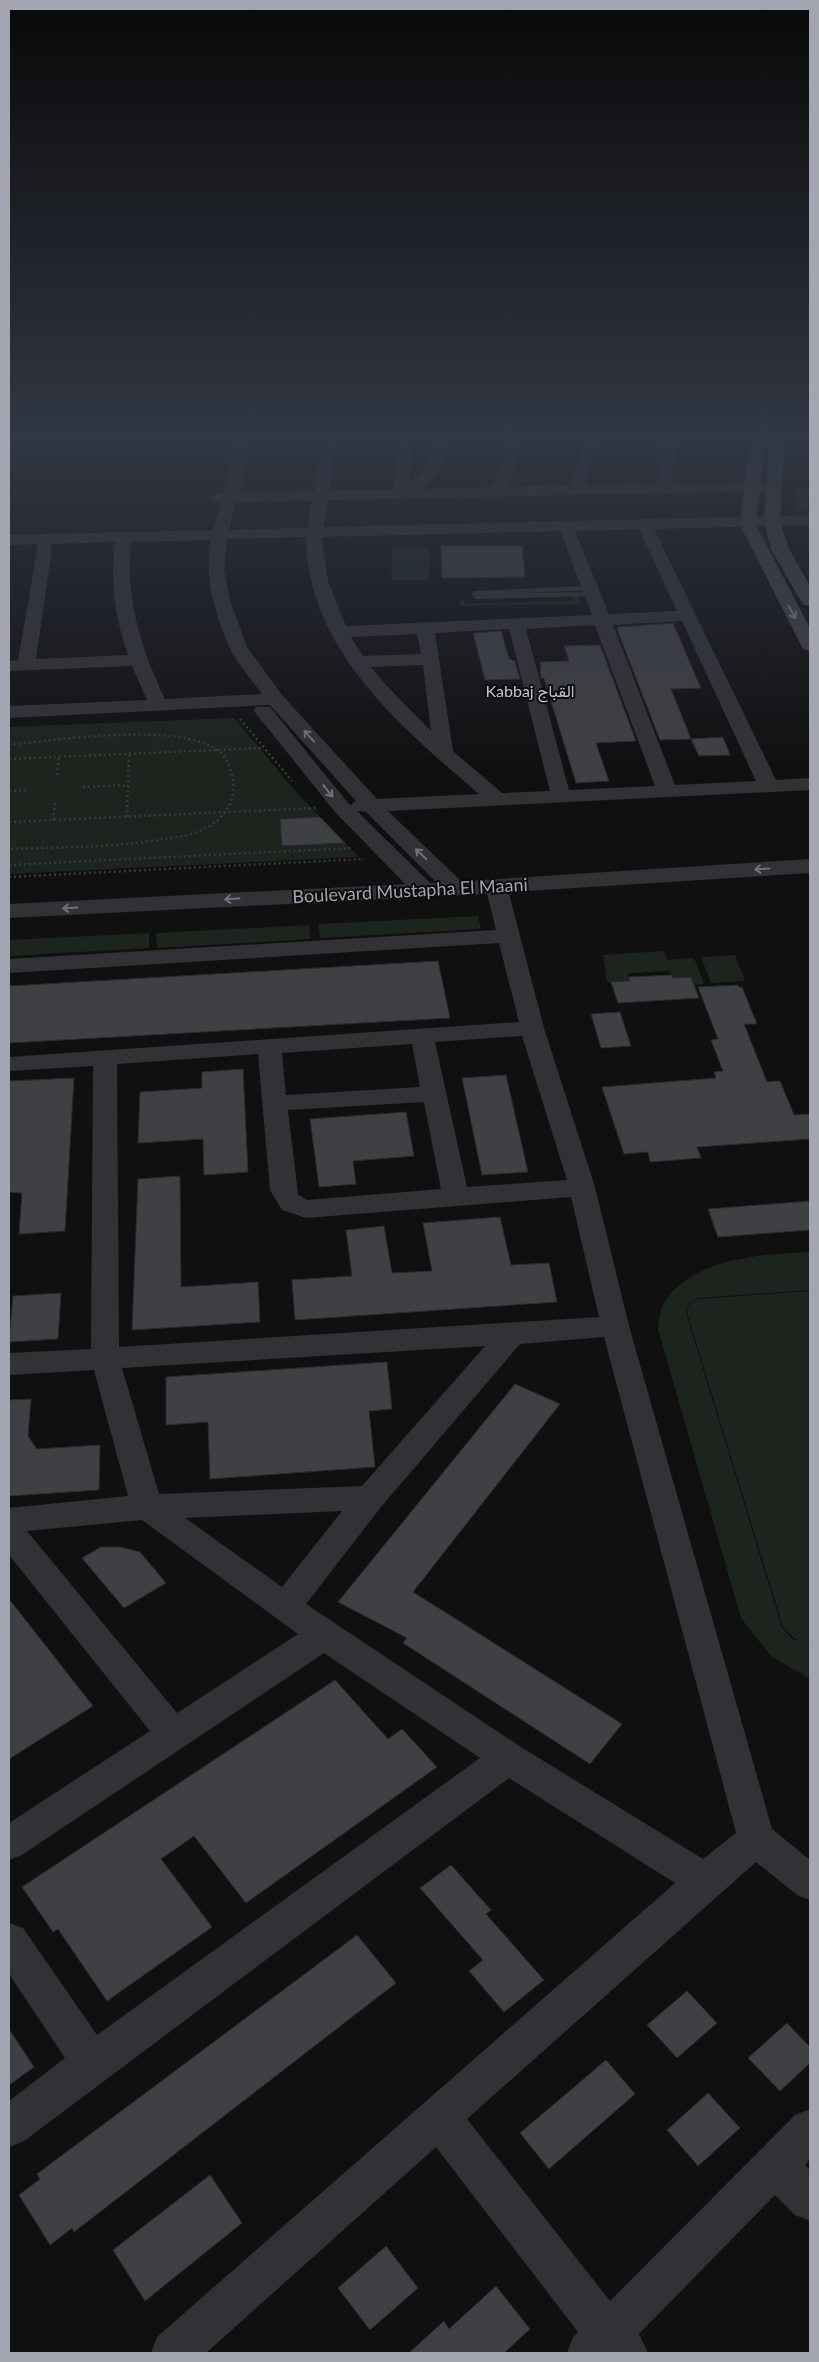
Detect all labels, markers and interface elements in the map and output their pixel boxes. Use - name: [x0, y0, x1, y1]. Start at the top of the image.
- one-way arrow: [788, 604, 797, 619]
- district label: Kabbaj القباج: [485, 681, 575, 703]
- one-way arrow: [303, 730, 315, 743]
- one-way arrow: [323, 784, 334, 797]
- one-way arrow: [414, 848, 427, 860]
- one-way arrow: [754, 865, 770, 874]
- street label: Boulevard Mustapha El Maani: [292, 873, 528, 907]
- one-way arrow: [225, 895, 241, 904]
- one-way arrow: [62, 903, 78, 912]

